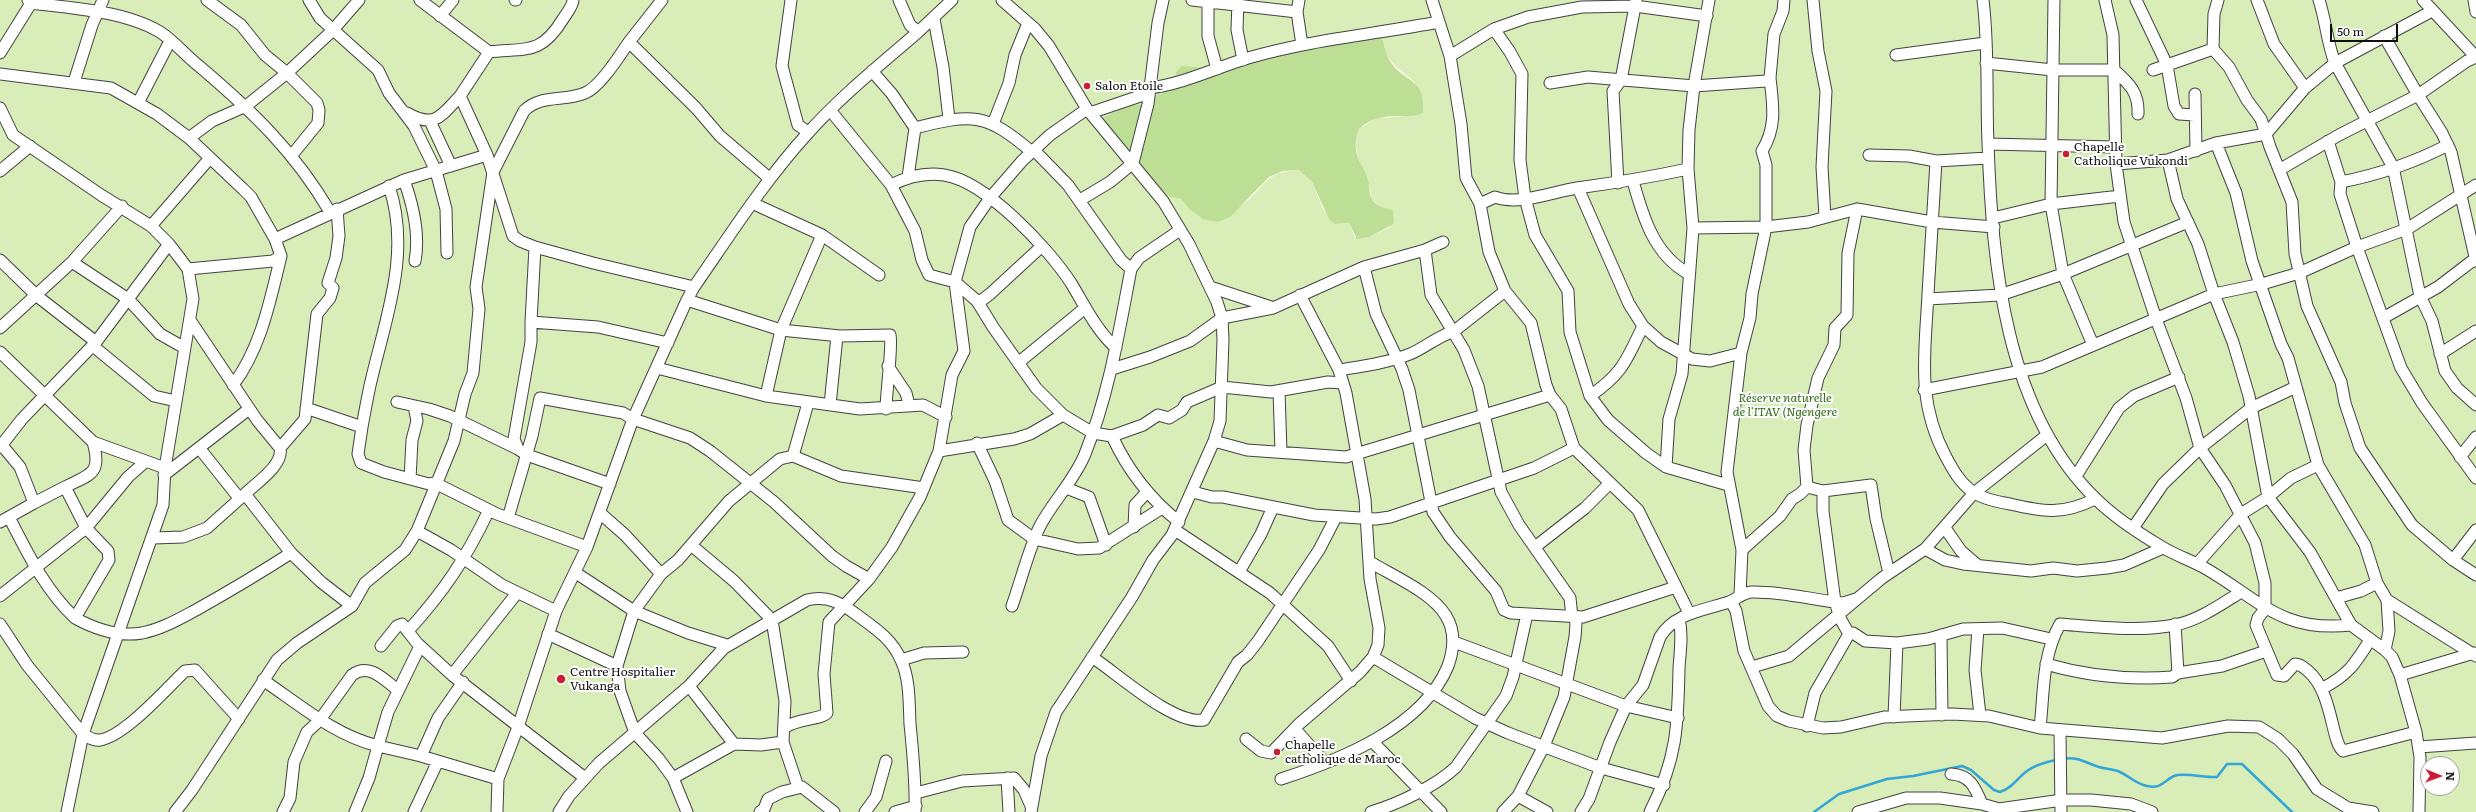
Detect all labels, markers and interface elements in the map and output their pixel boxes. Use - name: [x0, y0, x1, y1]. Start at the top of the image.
- scale bar: [2332, 16, 2400, 42]
- text: 50 m: [2337, 22, 2364, 40]
- place label: Salon Etoile: [1095, 79, 1163, 93]
- marker: Salon Etoile: [1082, 81, 1092, 91]
- place label: Chapelle Catholique Vukondi: [2074, 140, 2188, 168]
- marker: Chapelle Catholique Vukondi: [2061, 149, 2071, 159]
- park label: Réserve naturelle de l'ITAV (Ngengere: [1733, 391, 1837, 419]
- place label: Centre Hospitalier Vukanga: [570, 665, 675, 693]
- marker: Centre Hospitalier Vukanga: [555, 673, 567, 685]
- place label: Chapelle catholique de Maroc: [1285, 738, 1401, 766]
- marker: Chapelle catholique de Maroc: [1272, 747, 1282, 757]
- north arrow: [2420, 756, 2460, 796]
- text: N: [2443, 771, 2459, 781]

